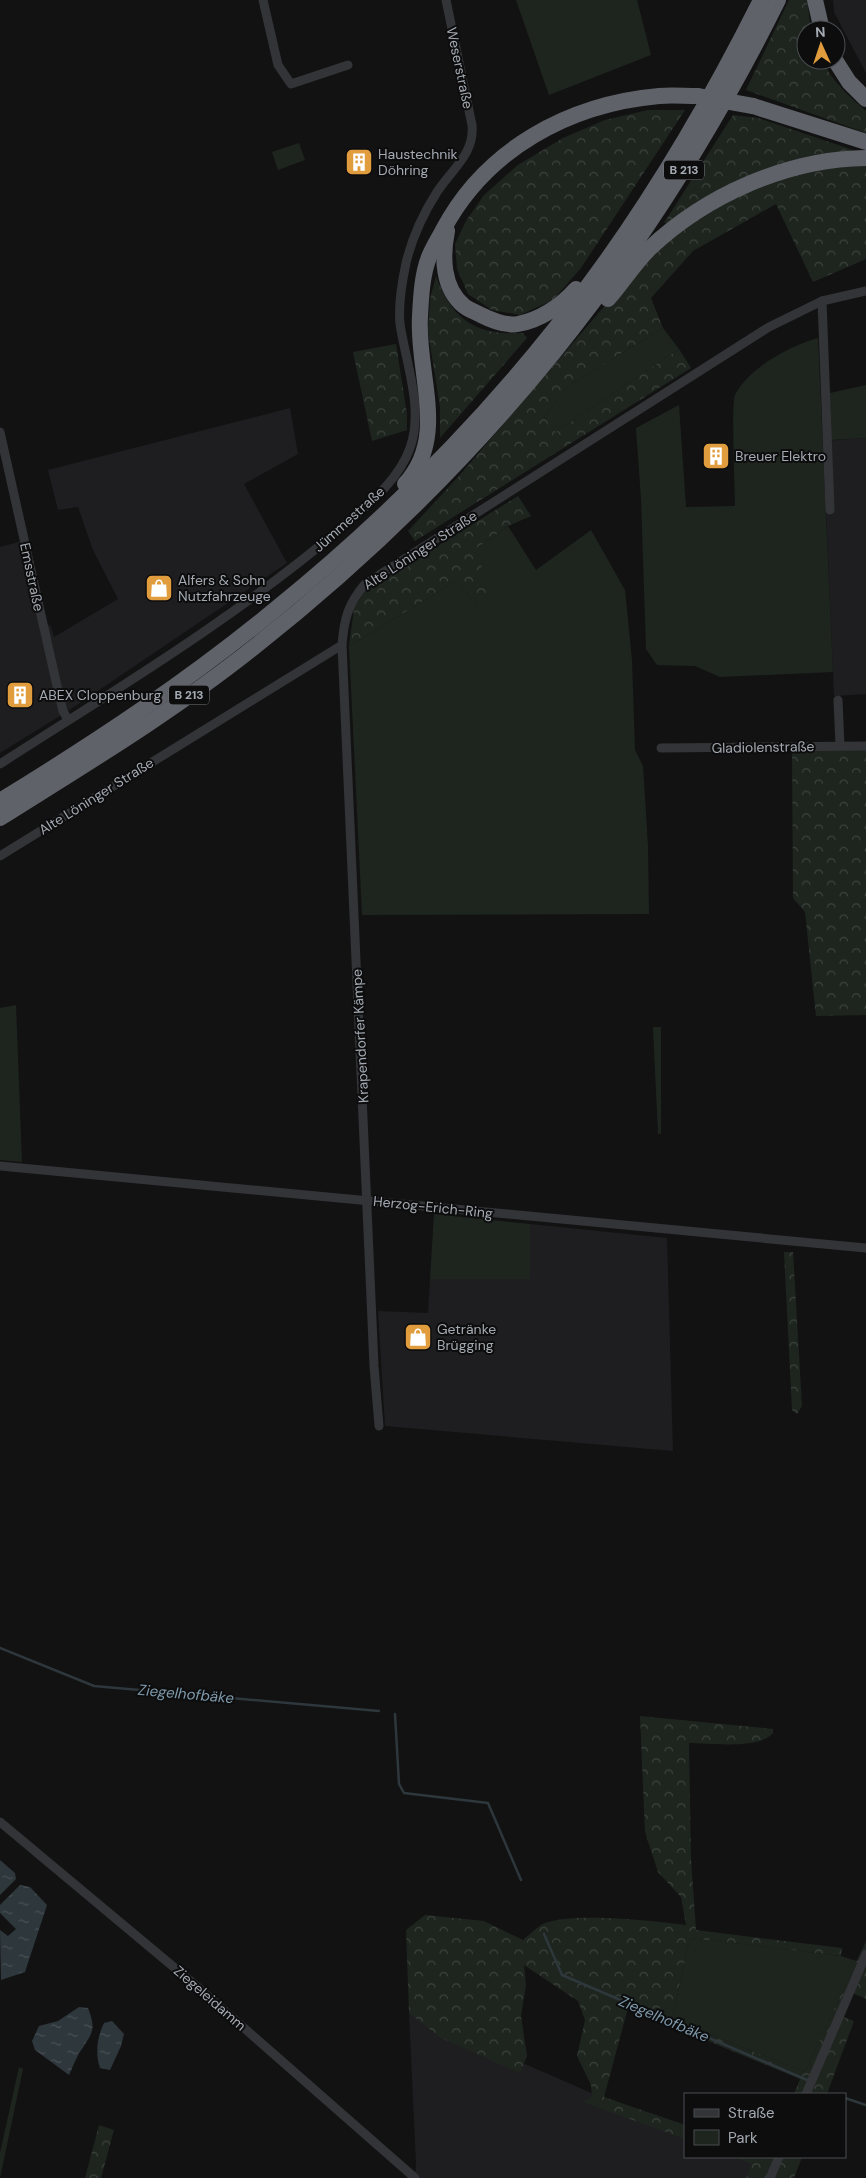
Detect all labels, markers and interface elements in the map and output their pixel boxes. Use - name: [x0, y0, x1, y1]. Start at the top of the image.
- north arrow: [796, 20, 846, 70]
- text: N: [815, 23, 826, 41]
- street label: Weserstraße: [443, 26, 477, 110]
- place label: Haustechnik Döhring: [378, 145, 458, 179]
- building icon: Haustechnik Döhring: [344, 147, 374, 177]
- road number: B 213: [664, 160, 704, 180]
- building icon: Breuer Elektro: [701, 441, 731, 471]
- place label: Breuer Elektro: [735, 447, 826, 465]
- street label: Jümmestraße: [310, 482, 388, 556]
- street label: Alte Löninger Straße: [360, 506, 480, 593]
- street label: Emsstraße: [16, 541, 48, 613]
- place label: Alfers & Sohn Nutzfahrzeuge: [178, 571, 271, 605]
- shop icon: Alfers & Sohn Nutzfahrzeuge: [144, 573, 174, 603]
- building icon: ABEX Cloppenburg: [5, 680, 35, 710]
- place label: ABEX Cloppenburg: [39, 686, 162, 704]
- road number: B 213: [169, 686, 209, 704]
- street label: Gladiolenstraße: [711, 737, 815, 757]
- street label: Alte Löninger Straße: [35, 753, 157, 839]
- street label: Krapendorfer Kämpe: [348, 969, 372, 1103]
- street label: Herzog-Erich-Ring: [372, 1192, 494, 1222]
- place label: Getränke Brügging: [437, 1320, 496, 1354]
- shop icon: Getränke Brügging: [403, 1322, 433, 1352]
- water label: Ziegelhofbäke: [137, 1680, 235, 1708]
- street label: Ziegeleidamm: [170, 1962, 250, 2034]
- water label: Ziegelhofbäke: [616, 1991, 713, 2047]
- legend: [684, 2093, 846, 2158]
- text: Straße: [728, 2103, 775, 2123]
- text: Park: [728, 2128, 758, 2148]

